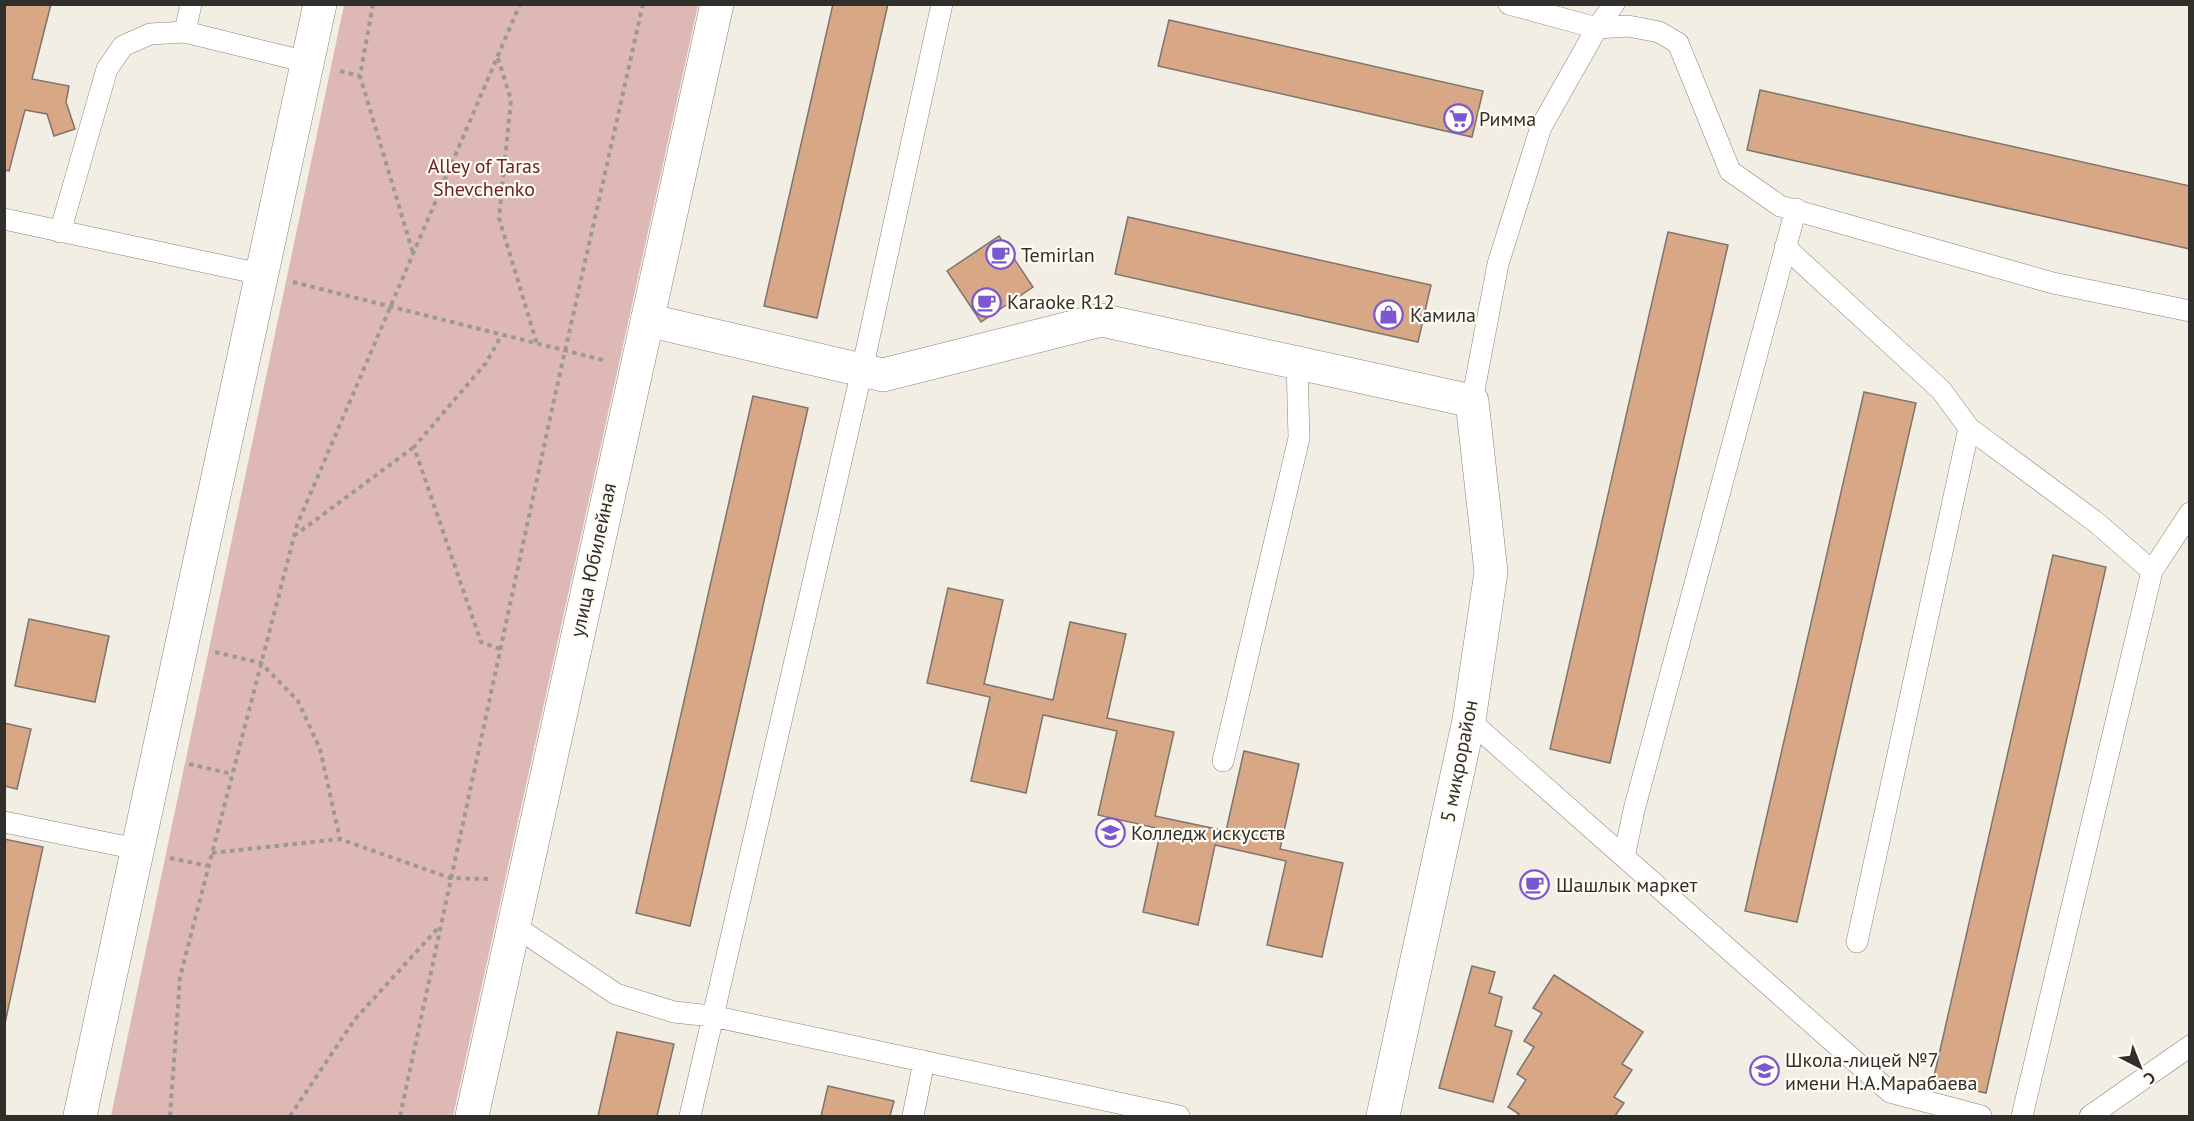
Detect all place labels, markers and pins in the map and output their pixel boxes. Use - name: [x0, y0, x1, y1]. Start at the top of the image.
- supermarket icon: Римма: [1442, 103, 1474, 135]
- place label: Римма: [1479, 106, 1536, 132]
- cafe icon: Temirlan: [984, 239, 1016, 271]
- place label: Temirlan: [1021, 242, 1095, 268]
- cafe icon: Karaoke R12: [970, 286, 1002, 318]
- place label: Karaoke R12: [1007, 289, 1115, 315]
- shop icon: Камила: [1373, 299, 1405, 331]
- place label: Камила: [1410, 302, 1476, 328]
- school or university icon: Колледж искусств: [1094, 817, 1126, 849]
- place label: Колледж искусств: [1131, 820, 1286, 846]
- cafe icon: Шашлык маркет: [1519, 869, 1551, 901]
- place label: Шашлык маркет: [1556, 872, 1697, 898]
- place label: Школа-лицей №7 имени Н.А.Марабаева: [1785, 1047, 1977, 1096]
- school or university icon: Школа-лицей №7 имени Н.А.Марабаева: [1748, 1055, 1780, 1087]

